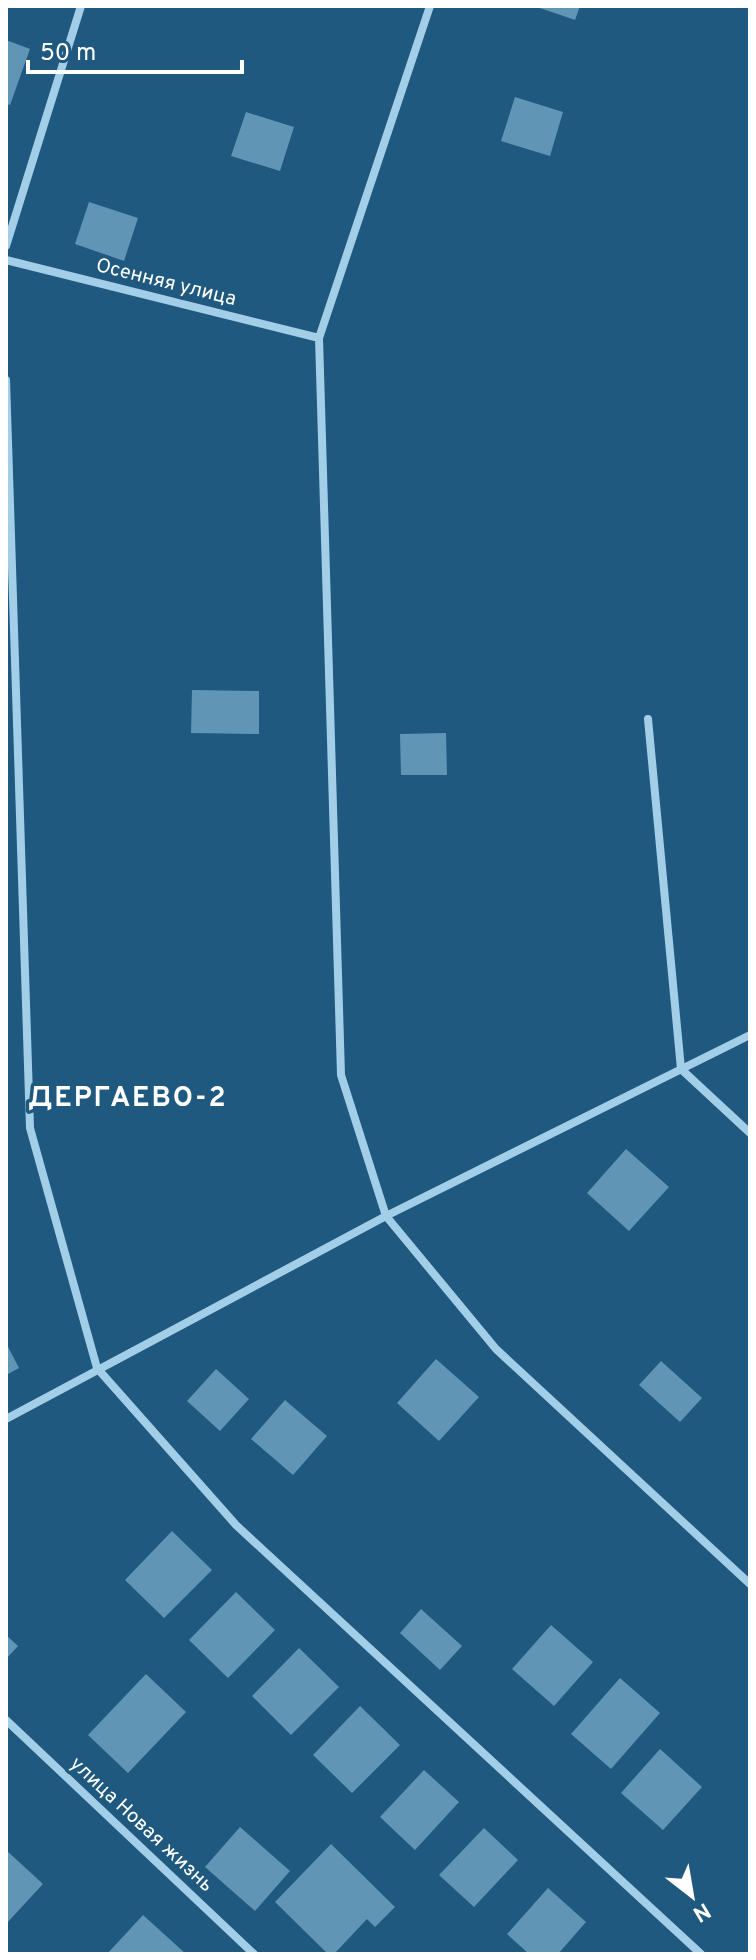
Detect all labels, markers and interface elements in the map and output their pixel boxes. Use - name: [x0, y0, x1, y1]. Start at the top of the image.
- scale bar: [28, 24, 242, 74]
- text: 50 m: [40, 39, 96, 69]
- street label: Осенняя улица: [93, 253, 239, 313]
- district label: ДЕРГАЕВО-2: [28, 1081, 228, 1117]
- street label: улица Новая жизнь: [64, 1752, 218, 1898]
- north arrow: [652, 1856, 732, 1936]
- text: N: [687, 1895, 715, 1927]

